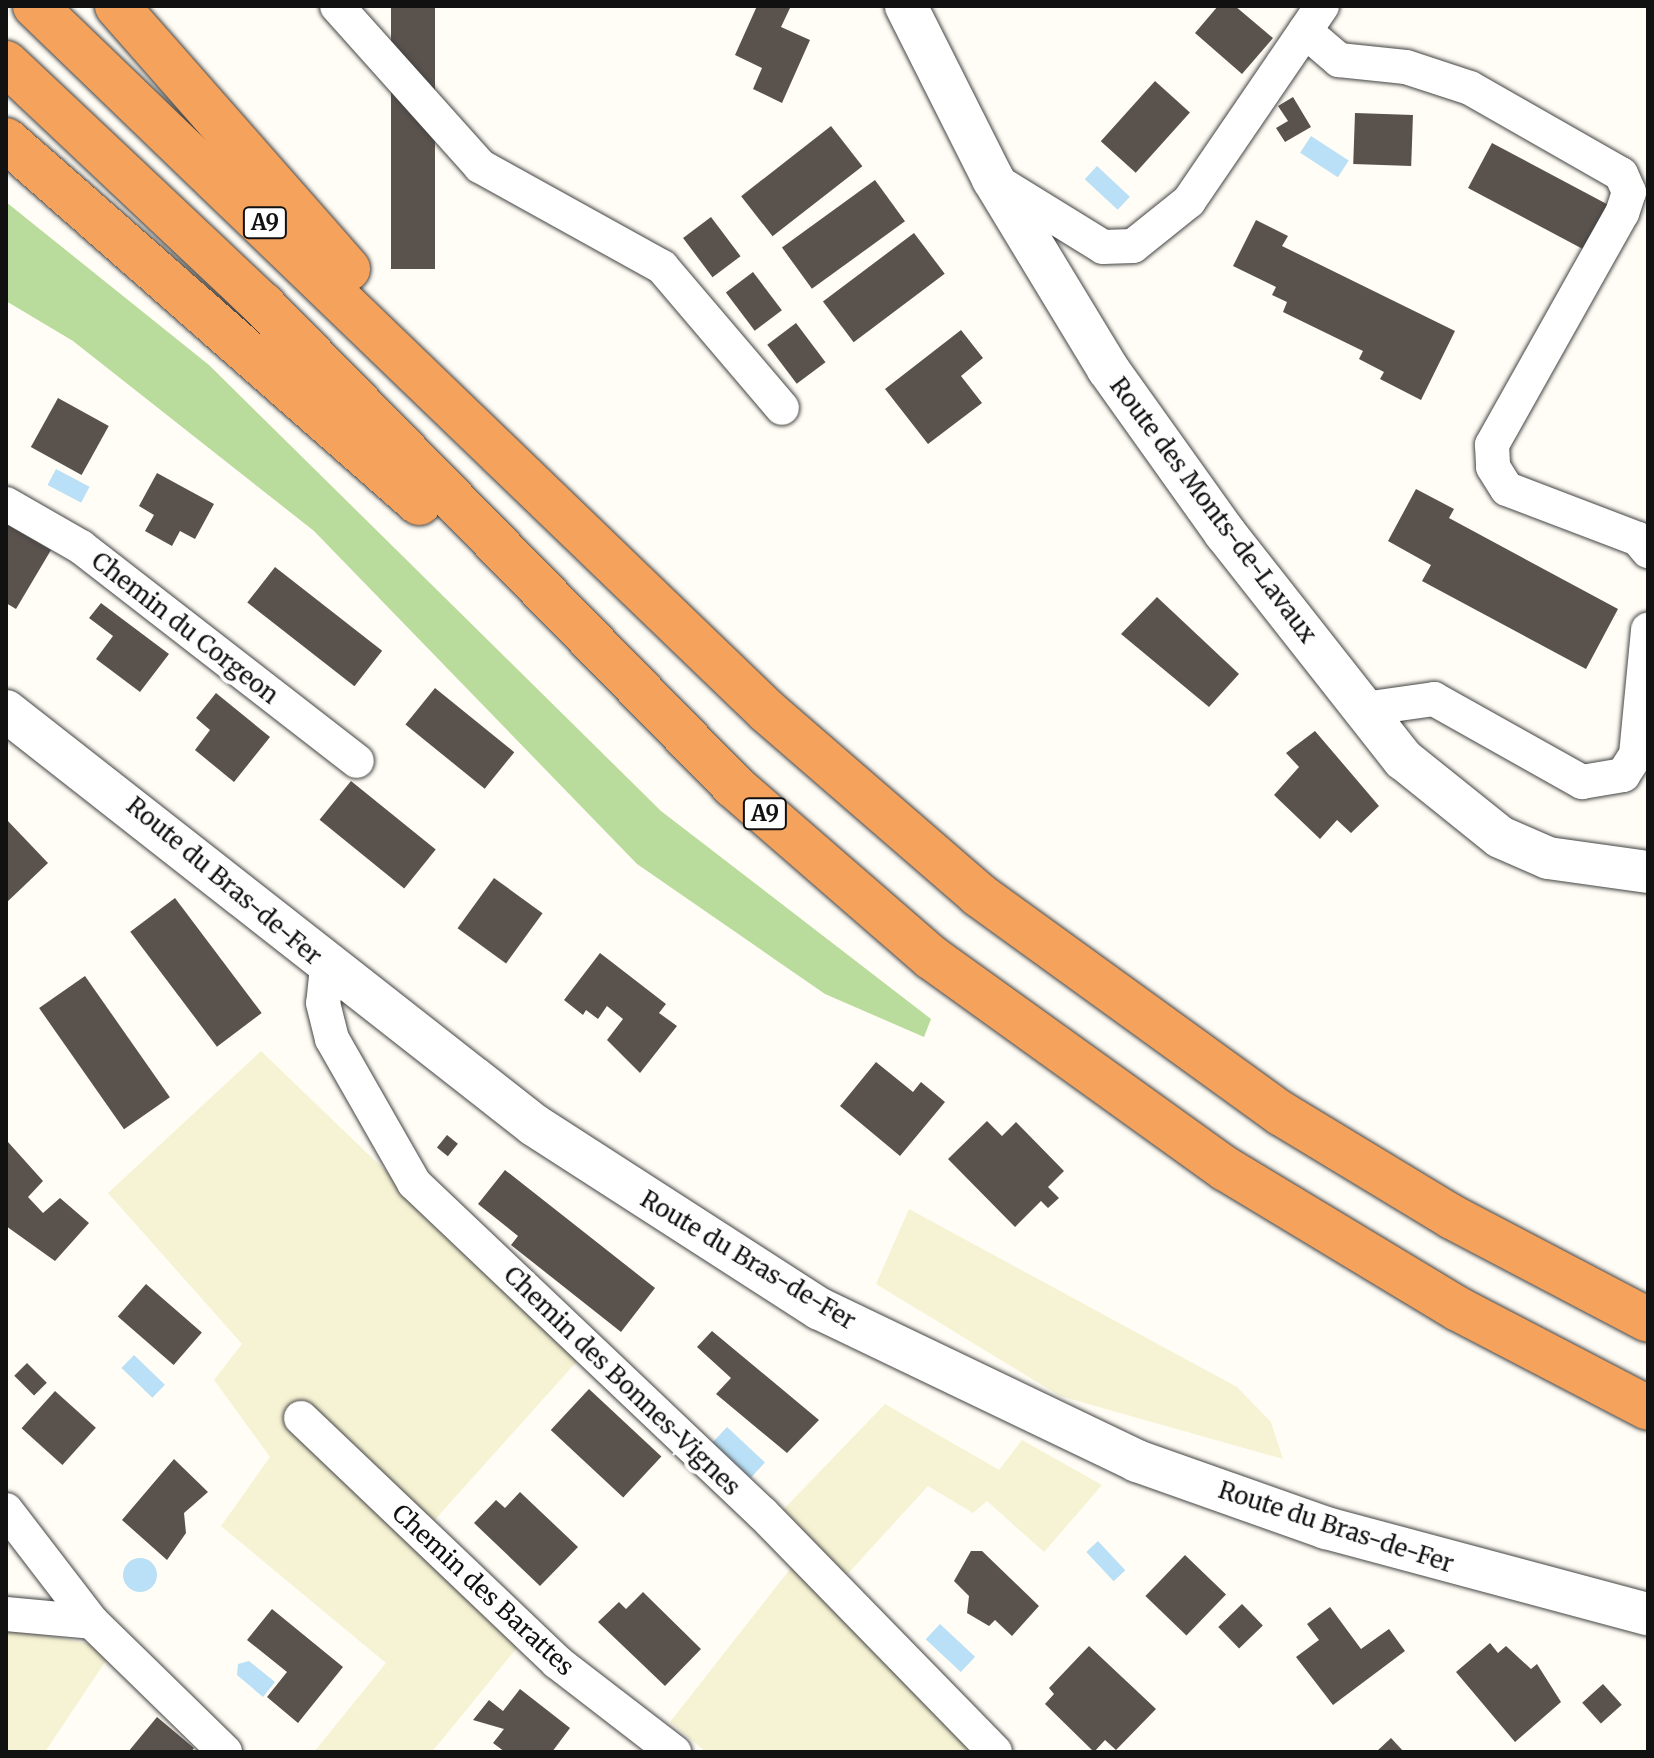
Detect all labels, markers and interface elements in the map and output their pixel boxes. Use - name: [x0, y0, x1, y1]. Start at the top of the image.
- road number: A9: [241, 205, 289, 241]
- street label: Route des Monts-de-Lavaux: [1104, 372, 1322, 648]
- street label: Chemin du Corgeon: [86, 546, 284, 710]
- street label: Route du Bras-de-Fer: [121, 791, 327, 971]
- road number: A9: [741, 796, 789, 832]
- street label: Route du Bras-de-Fer: [635, 1184, 861, 1336]
- street label: Chemin des Bonnes-Vignes: [498, 1261, 746, 1501]
- street label: Route du Bras-de-Fer: [1215, 1475, 1457, 1579]
- street label: Chemin des Barattes: [386, 1498, 580, 1682]

